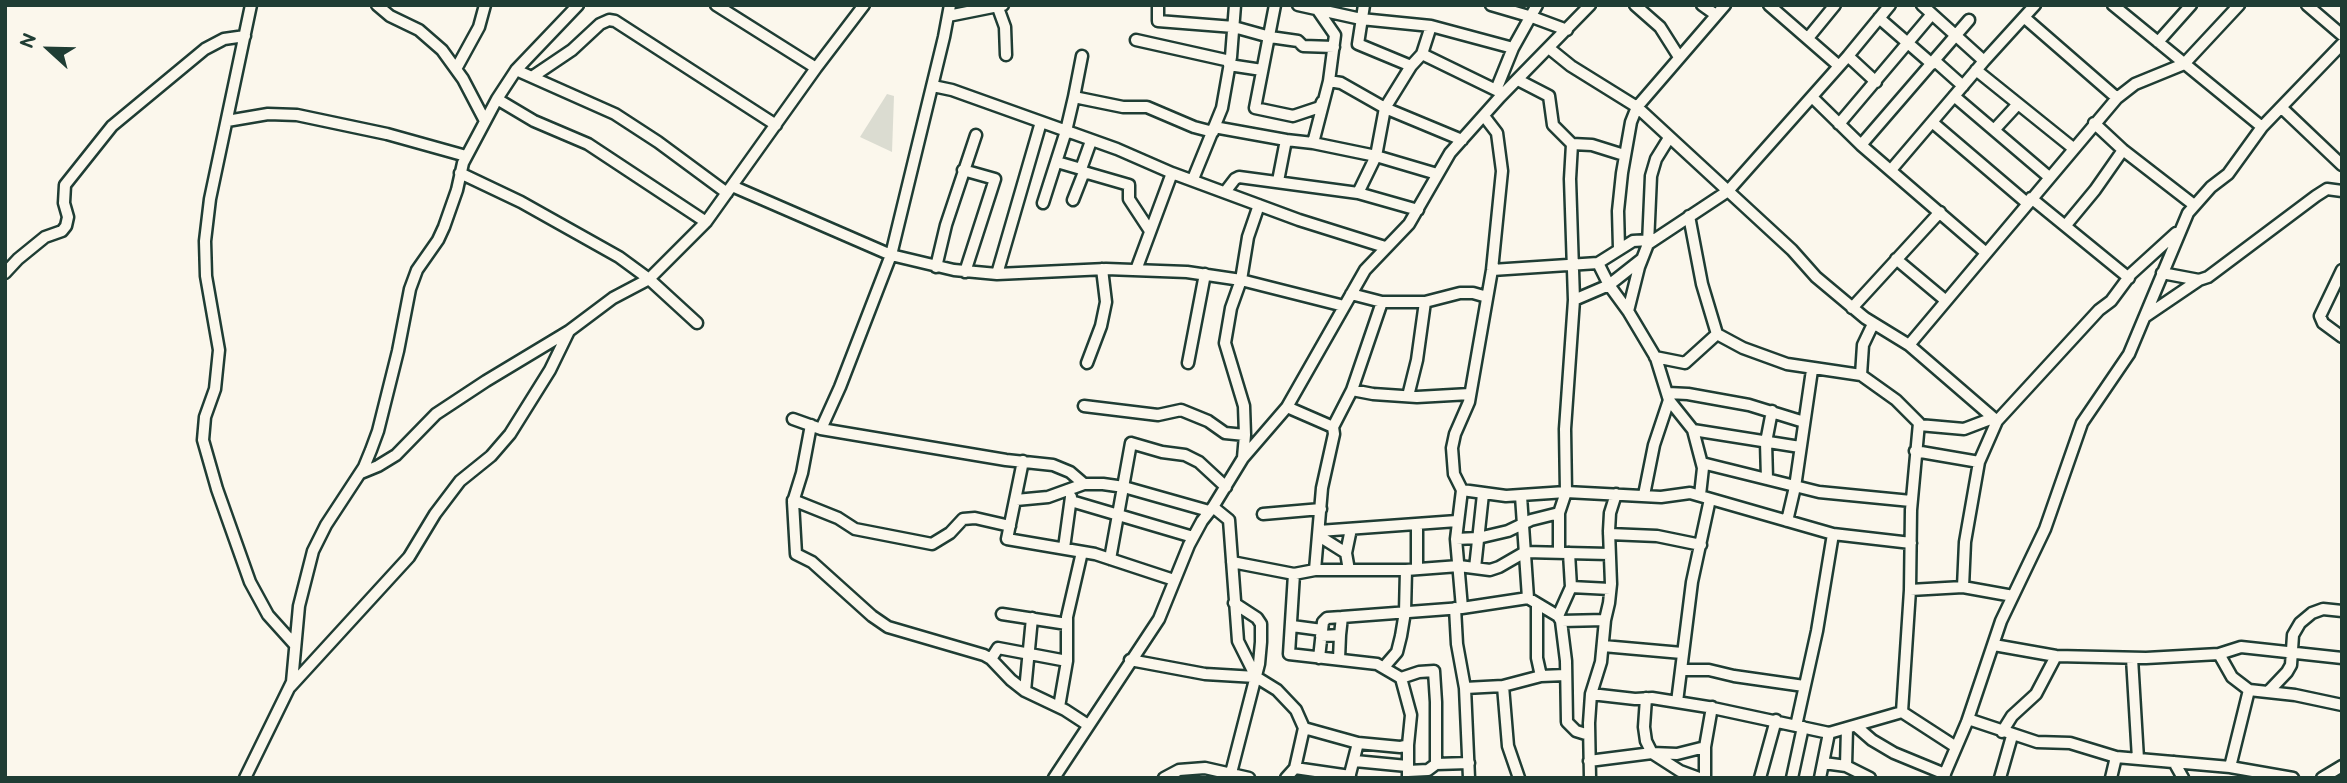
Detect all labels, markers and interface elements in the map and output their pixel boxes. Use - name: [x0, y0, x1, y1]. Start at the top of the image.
- north arrow: [14, 14, 84, 84]
- text: N: [16, 30, 42, 52]

